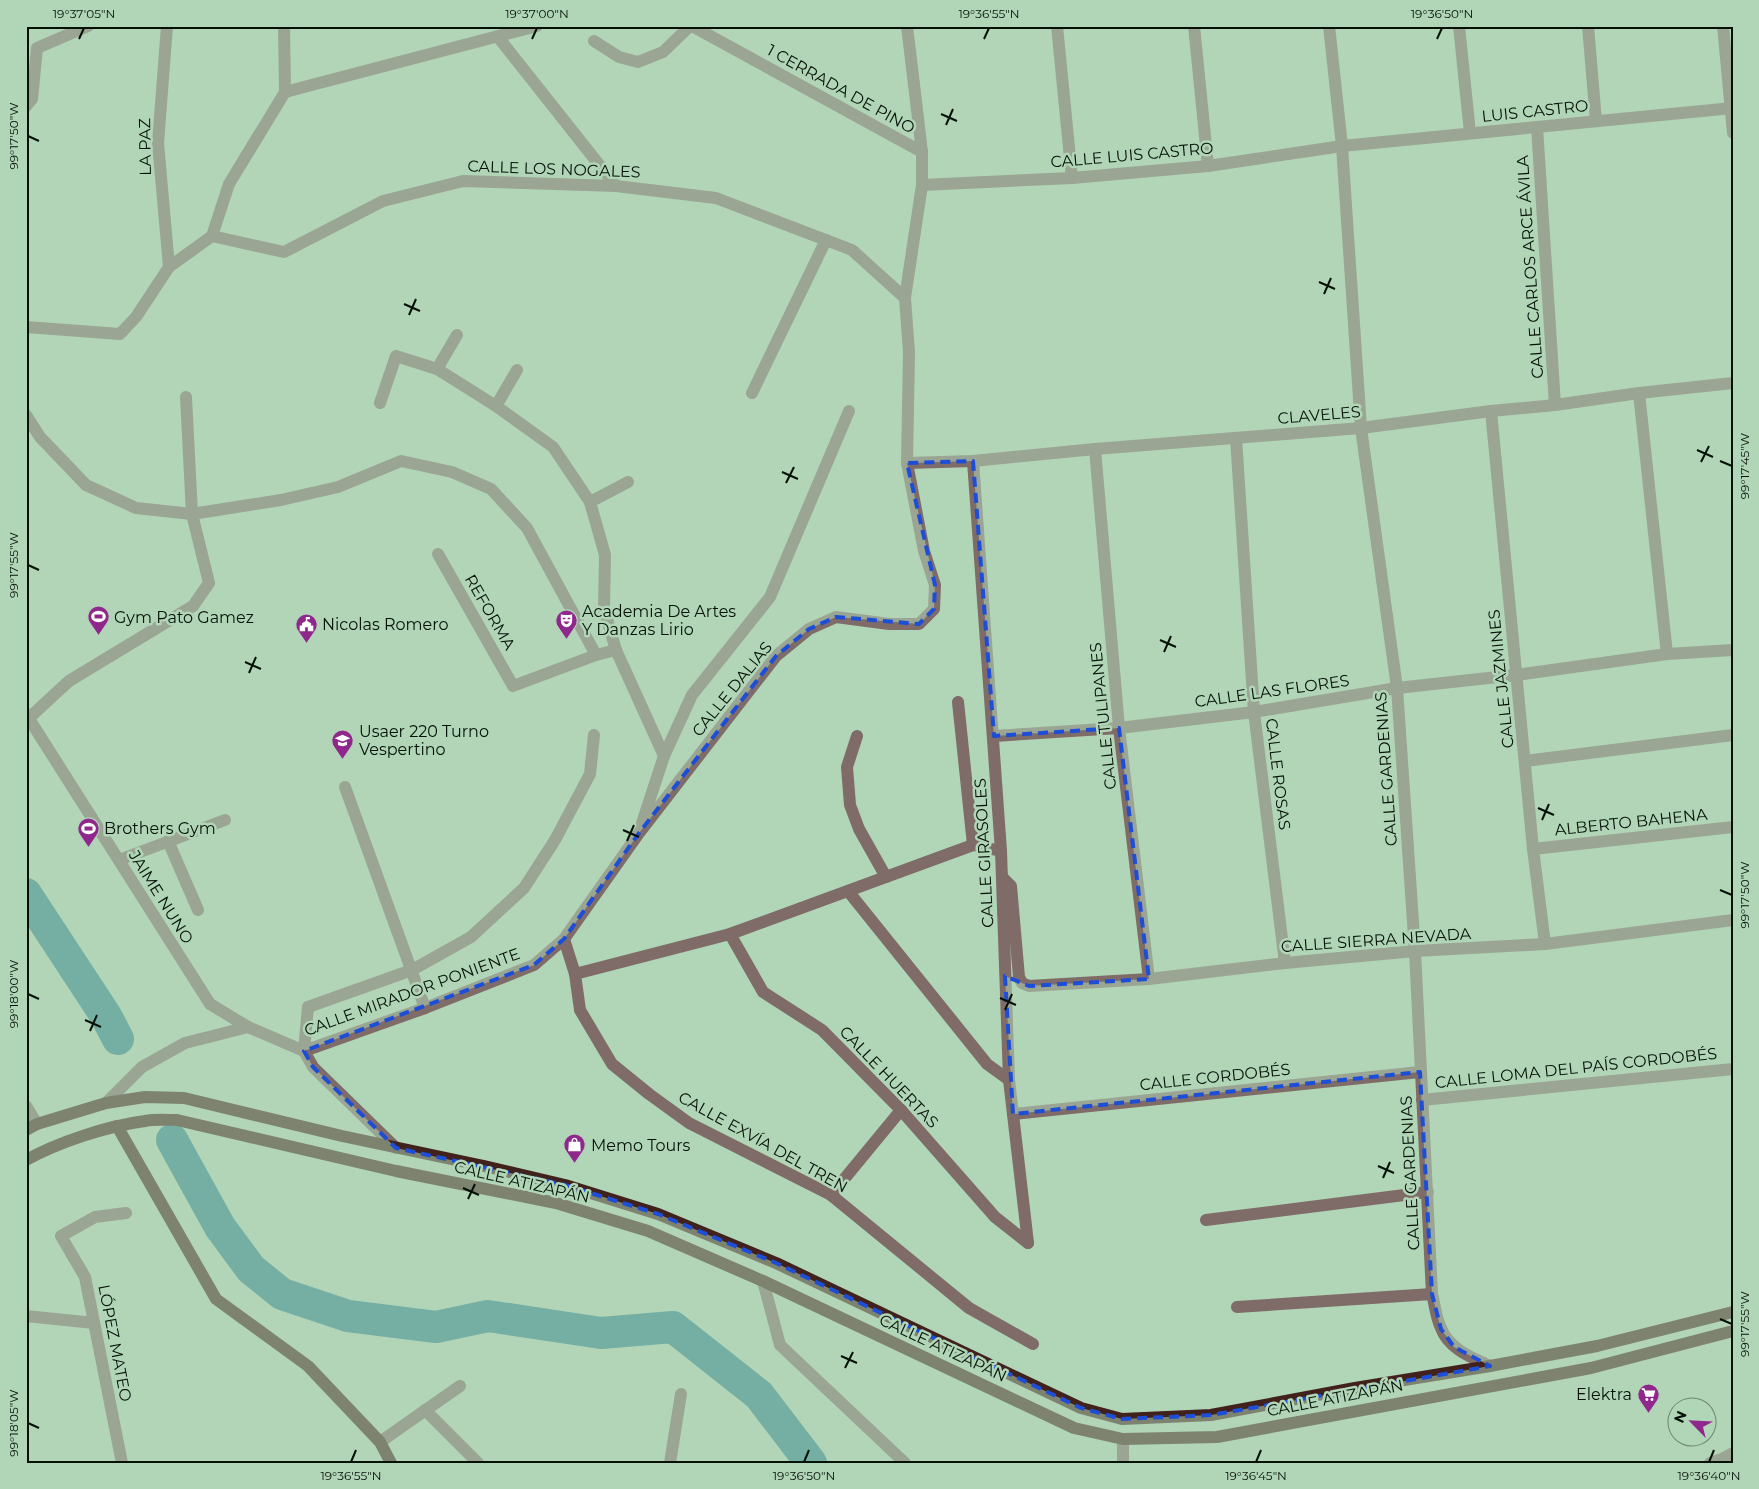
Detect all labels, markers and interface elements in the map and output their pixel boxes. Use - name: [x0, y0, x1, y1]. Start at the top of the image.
- text: 19°37'05"N: [53, 6, 115, 21]
- text: 19°37'00"N: [505, 6, 569, 21]
- text: 19°36'55"N: [958, 6, 1020, 21]
- text: 19°36'50"N: [1411, 6, 1473, 21]
- street label: 1 CERRADA DE PINO: [764, 40, 918, 138]
- street label: LUIS CASTRO: [1481, 96, 1589, 126]
- text: 99°17'50"W: [6, 102, 21, 170]
- street label: LA PAZ: [135, 118, 155, 176]
- street label: CALLE LUIS CASTRO: [1050, 138, 1214, 172]
- street label: CALLE CARLOS ARCE ÁVILA: [1513, 154, 1547, 379]
- street label: CALLE LOS NOGALES: [467, 156, 641, 182]
- street label: CLAVELES: [1277, 402, 1361, 428]
- text: 99°17'45"W: [1737, 433, 1752, 499]
- text: 99°17'55"W: [6, 532, 21, 598]
- street label: REFORMA: [461, 571, 519, 654]
- place label: Academia De Artes Y Danzas Lirio: [582, 602, 736, 639]
- sports icon: Gym Pato Gamez: [86, 605, 110, 636]
- place label: Gym Pato Gamez: [114, 608, 254, 627]
- theatre icon: Academia De Artes Y Danzas Lirio: [554, 608, 578, 639]
- street label: CALLE JAZMINES: [1484, 608, 1518, 749]
- public building icon: Nicolas Romero: [294, 612, 318, 643]
- place label: Nicolas Romero: [322, 615, 448, 634]
- street label: CALLE DALIAS: [688, 638, 776, 740]
- street label: CALLE TULIPANES: [1086, 641, 1120, 791]
- street label: CALLE LAS FLORES: [1193, 671, 1351, 711]
- street label: CALLE GARDENIAS: [1371, 691, 1401, 847]
- street label: CALLE ROSAS: [1262, 717, 1294, 831]
- place label: Usaer 220 Turno Vespertino: [359, 722, 489, 759]
- school or university icon: Usaer 220 Turno Vespertino: [331, 728, 355, 759]
- street label: CALLE GIRASOLES: [971, 778, 997, 928]
- street label: ALBERTO BAHENA: [1554, 804, 1709, 839]
- sports icon: Brothers Gym: [76, 816, 100, 847]
- place label: Brothers Gym: [104, 819, 216, 838]
- street label: JAIME NUNO: [124, 846, 197, 947]
- text: 99°17'50"W: [1737, 861, 1752, 929]
- street label: CALLE SIERRA NEVADA: [1280, 924, 1472, 956]
- street label: CALLE MIRADOR PONIENTE: [302, 944, 522, 1040]
- text: 99°18'00"W: [6, 960, 21, 1028]
- street label: CALLE HUERTAS: [836, 1022, 942, 1132]
- street label: CALLE LOMA DEL PAÍS CORDOBÉS: [1434, 1044, 1718, 1092]
- street label: CALLE CORDOBÉS: [1139, 1060, 1291, 1094]
- street label: CALLE EXVÍA DEL TREN: [675, 1088, 851, 1196]
- street label: CALLE GARDENIAS: [1396, 1095, 1424, 1251]
- shop icon: Memo Tours: [563, 1133, 587, 1164]
- place label: Memo Tours: [591, 1136, 691, 1155]
- street label: CALLE ATIZAPÁN: [452, 1157, 592, 1207]
- street label: LÓPEZ MATEO: [94, 1283, 136, 1403]
- text: 99°17'55"W: [1737, 1291, 1752, 1357]
- street label: CALLE ATIZAPÁN: [876, 1310, 1010, 1386]
- street label: CALLE ATIZAPÁN: [1265, 1375, 1405, 1421]
- supermarket icon: Elektra: [1636, 1382, 1660, 1413]
- place label: Elektra: [1576, 1385, 1632, 1404]
- text: 99°18'05"W: [6, 1389, 21, 1457]
- north arrow: [1666, 1396, 1716, 1446]
- text: N: [1670, 1408, 1691, 1426]
- text: 19°36'55"N: [320, 1468, 382, 1483]
- text: 19°36'50"N: [773, 1468, 835, 1483]
- text: 19°36'45"N: [1225, 1468, 1287, 1483]
- text: 19°36'40"N: [1677, 1468, 1741, 1483]

